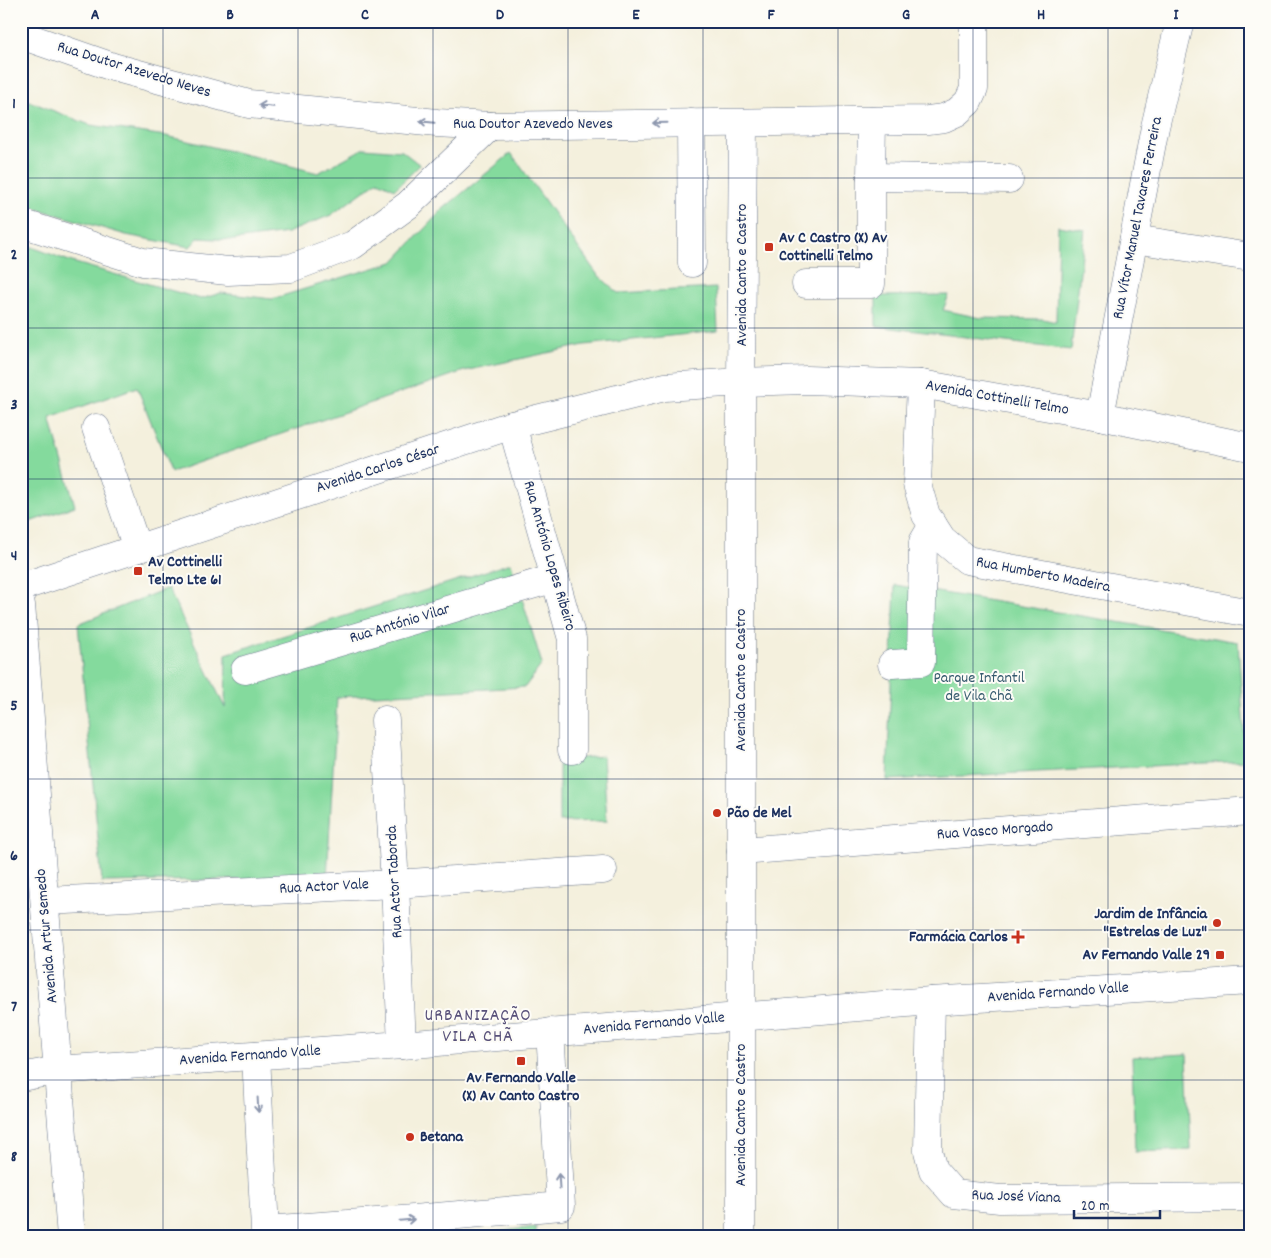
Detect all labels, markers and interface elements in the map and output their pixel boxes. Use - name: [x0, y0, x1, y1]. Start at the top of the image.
- text: A: [91, 4, 100, 27]
- text: B: [226, 4, 234, 27]
- text: C: [361, 4, 369, 27]
- text: D: [496, 4, 505, 27]
- text: E: [632, 4, 640, 27]
- text: F: [767, 4, 775, 27]
- text: G: [902, 4, 910, 27]
- text: H: [1037, 4, 1045, 27]
- text: I: [1174, 4, 1180, 27]
- street label: Rua Doutor Azevedo Neves: [54, 36, 214, 104]
- text: 1: [12, 93, 16, 116]
- one-way arrow: [258, 101, 274, 111]
- street label: Rua Doutor Azevedo Neves: [453, 113, 613, 136]
- street label: Rua Vítor Manuel Tavares Ferreira: [1107, 114, 1169, 321]
- one-way arrow: [420, 117, 436, 127]
- one-way arrow: [652, 119, 668, 128]
- street label: Avenida Canto e Castro: [731, 204, 754, 346]
- place label: Av C Castro (X) Av Cottinelli Telmo: [779, 227, 887, 268]
- marker: Av C Castro (X) Av Cottinelli Telmo: [763, 241, 775, 253]
- text: 2: [11, 244, 18, 267]
- street label: Avenida Cottinelli Telmo: [924, 374, 1070, 422]
- text: 3: [10, 394, 18, 417]
- street label: Avenida Carlos César: [313, 438, 443, 500]
- street label: Rua António Lopes Ribeiro: [517, 478, 581, 634]
- text: 4: [11, 545, 17, 568]
- place label: Av Cottinelli Telmo Lte 61: [148, 551, 222, 592]
- street label: Rua Humberto Madeira: [974, 551, 1113, 599]
- marker: Av Cottinelli Telmo Lte 61: [132, 565, 144, 577]
- street label: Rua António Vilar: [347, 598, 453, 650]
- street label: Avenida Canto e Castro: [730, 609, 753, 751]
- park label: Parque Infantil de Vila Chã: [934, 667, 1025, 708]
- text: 5: [10, 695, 18, 718]
- place label: Pão de Mel: [727, 802, 792, 825]
- marker: Pão de Mel: [711, 807, 723, 819]
- street label: Rua Vasco Morgado: [936, 815, 1054, 847]
- street label: Rua Actor Taborda: [381, 825, 409, 939]
- text: 6: [10, 845, 18, 868]
- street label: Avenida Artur Semedo: [30, 868, 64, 1004]
- street label: Rua Actor Vale: [279, 873, 369, 901]
- place label: Jardim de Infância "Estrelas de Luz": [1094, 903, 1208, 944]
- marker: Jardim de Infância "Estrelas de Luz": [1211, 917, 1223, 929]
- place label: Farmácia Carlos: [909, 926, 1008, 949]
- marker: Farmácia Carlos: [1012, 931, 1024, 943]
- place label: Av Fernando Valle 29: [1082, 944, 1210, 967]
- marker: Av Fernando Valle 29: [1214, 949, 1226, 961]
- street label: Avenida Fernando Valle: [986, 977, 1130, 1009]
- text: 7: [11, 996, 17, 1019]
- district label: URBANIZAÇÃO VILA CHÃ: [424, 1004, 532, 1050]
- street label: Avenida Fernando Valle: [582, 1006, 726, 1042]
- street label: Avenida Fernando Valle: [178, 1040, 322, 1072]
- street label: Avenida Canto e Castro: [730, 1044, 753, 1186]
- marker: Av Fernando Valle (X) Av Canto Castro: [515, 1055, 527, 1067]
- place label: Av Fernando Valle (X) Av Canto Castro: [463, 1067, 579, 1108]
- one-way arrow: [254, 1096, 263, 1112]
- place label: Betana: [420, 1126, 464, 1149]
- marker: Betana: [404, 1131, 416, 1143]
- text: 8: [11, 1146, 18, 1169]
- one-way arrow: [555, 1173, 564, 1189]
- street label: Rua José Viana: [971, 1184, 1061, 1210]
- scale bar: [1074, 1188, 1160, 1220]
- text: 20 m: [1081, 1196, 1109, 1218]
- one-way arrow: [399, 1215, 415, 1225]

